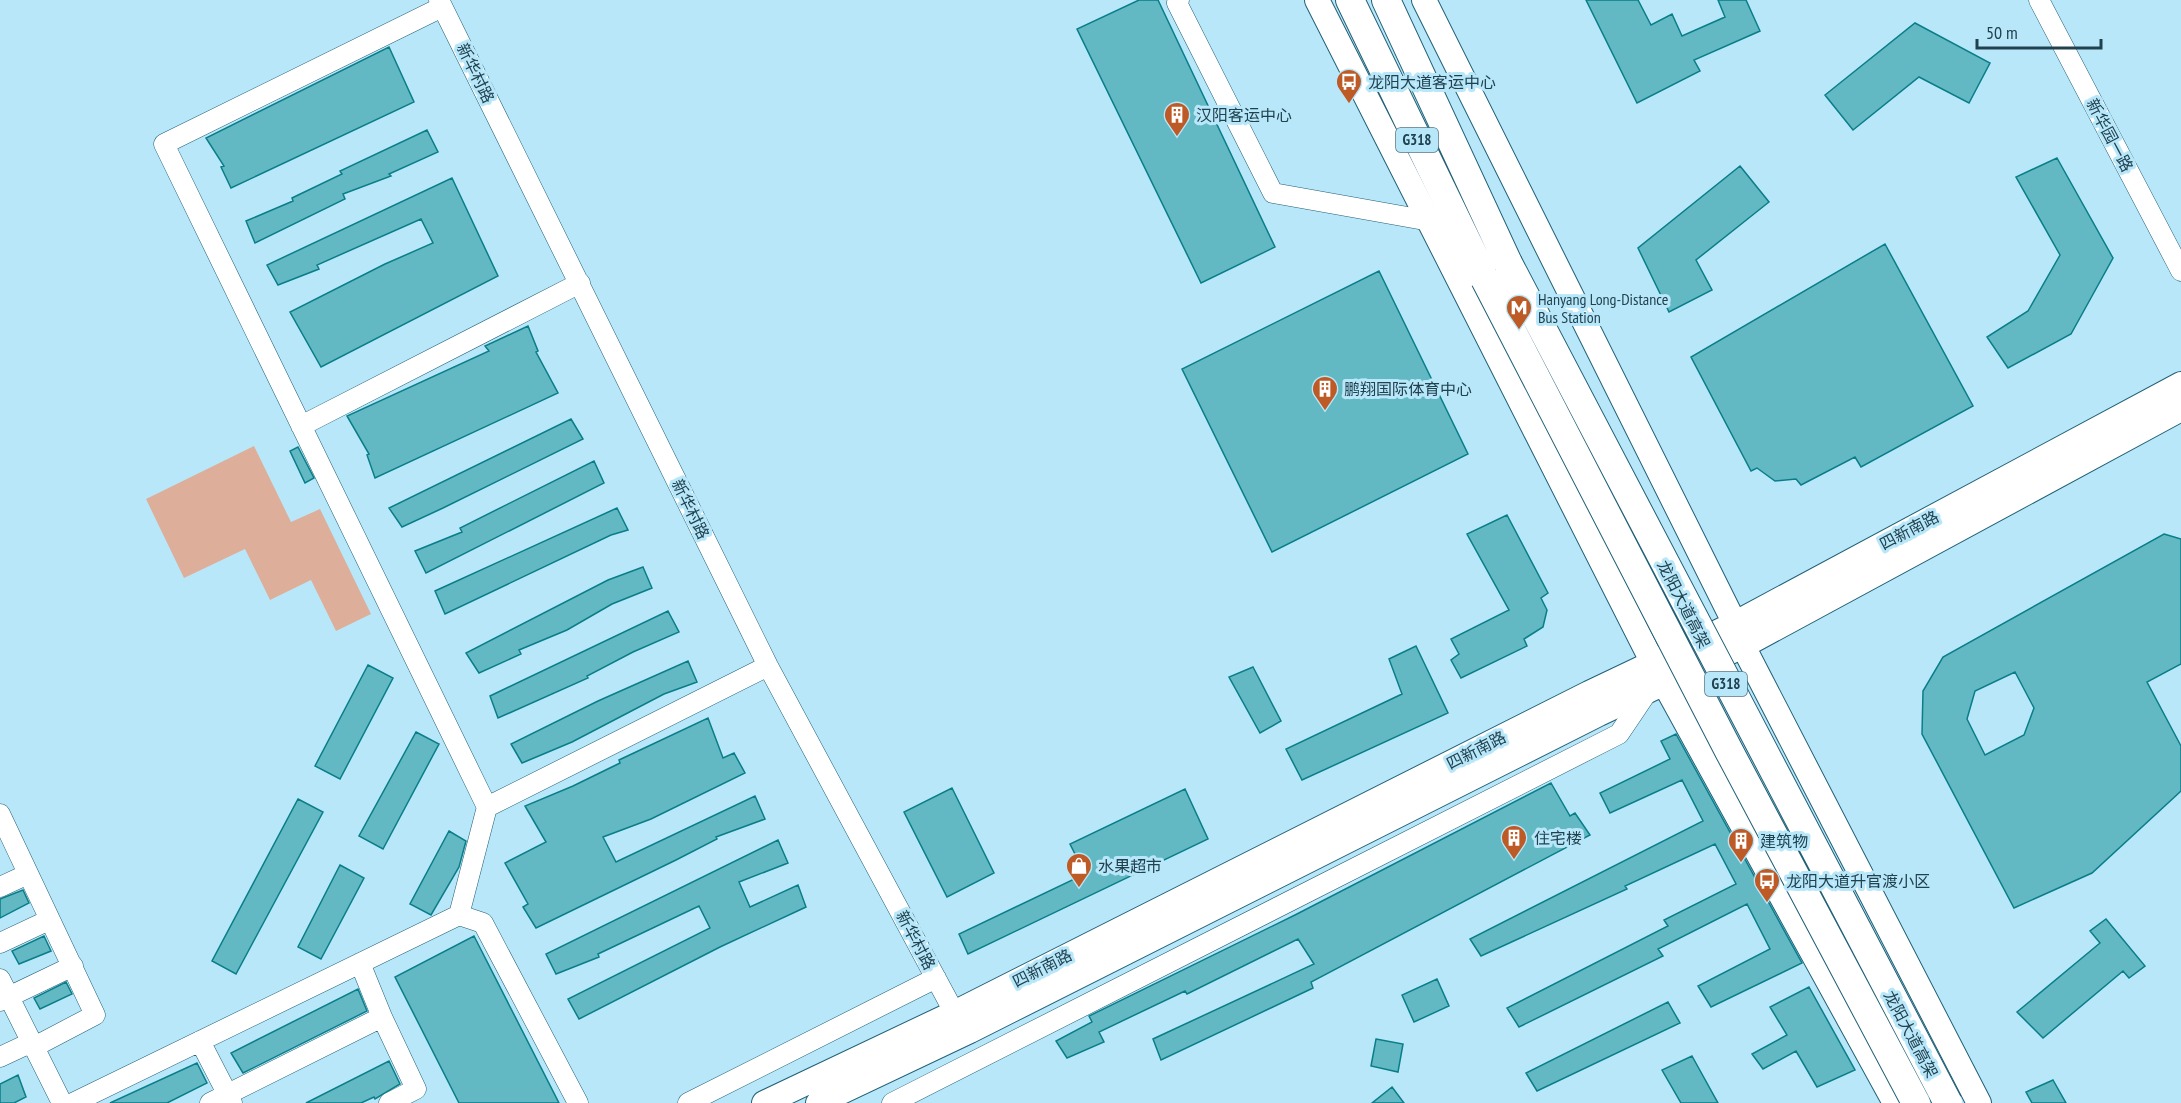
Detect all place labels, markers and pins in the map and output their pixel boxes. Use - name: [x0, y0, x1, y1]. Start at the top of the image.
- bus stop icon: 龙阳大道客运中心: [1334, 67, 1364, 105]
- place label: 龙阳大道客运中心: [1368, 72, 1496, 92]
- building icon: 汉阳客运中心: [1162, 100, 1192, 138]
- place label: 汉阳客运中心: [1196, 105, 1292, 125]
- place label: Hanyang Long-Distance Bus Station: [1538, 289, 1668, 327]
- metro station icon: Hanyang Long-Distance Bus Station: [1504, 293, 1534, 331]
- building icon: 鹏翔国际体育中心: [1310, 374, 1340, 412]
- place label: 鹏翔国际体育中心: [1344, 379, 1472, 399]
- building icon: 住宅楼: [1499, 823, 1529, 861]
- building icon: 建筑物: [1726, 826, 1756, 864]
- place label: 住宅楼: [1534, 828, 1582, 848]
- place label: 建筑物: [1760, 831, 1808, 851]
- shop icon: 水果超市: [1064, 851, 1094, 889]
- place label: 水果超市: [1098, 856, 1162, 876]
- bus stop icon: 龙阳大道升官渡小区: [1752, 866, 1782, 904]
- place label: 龙阳大道升官渡小区: [1786, 871, 1930, 891]

